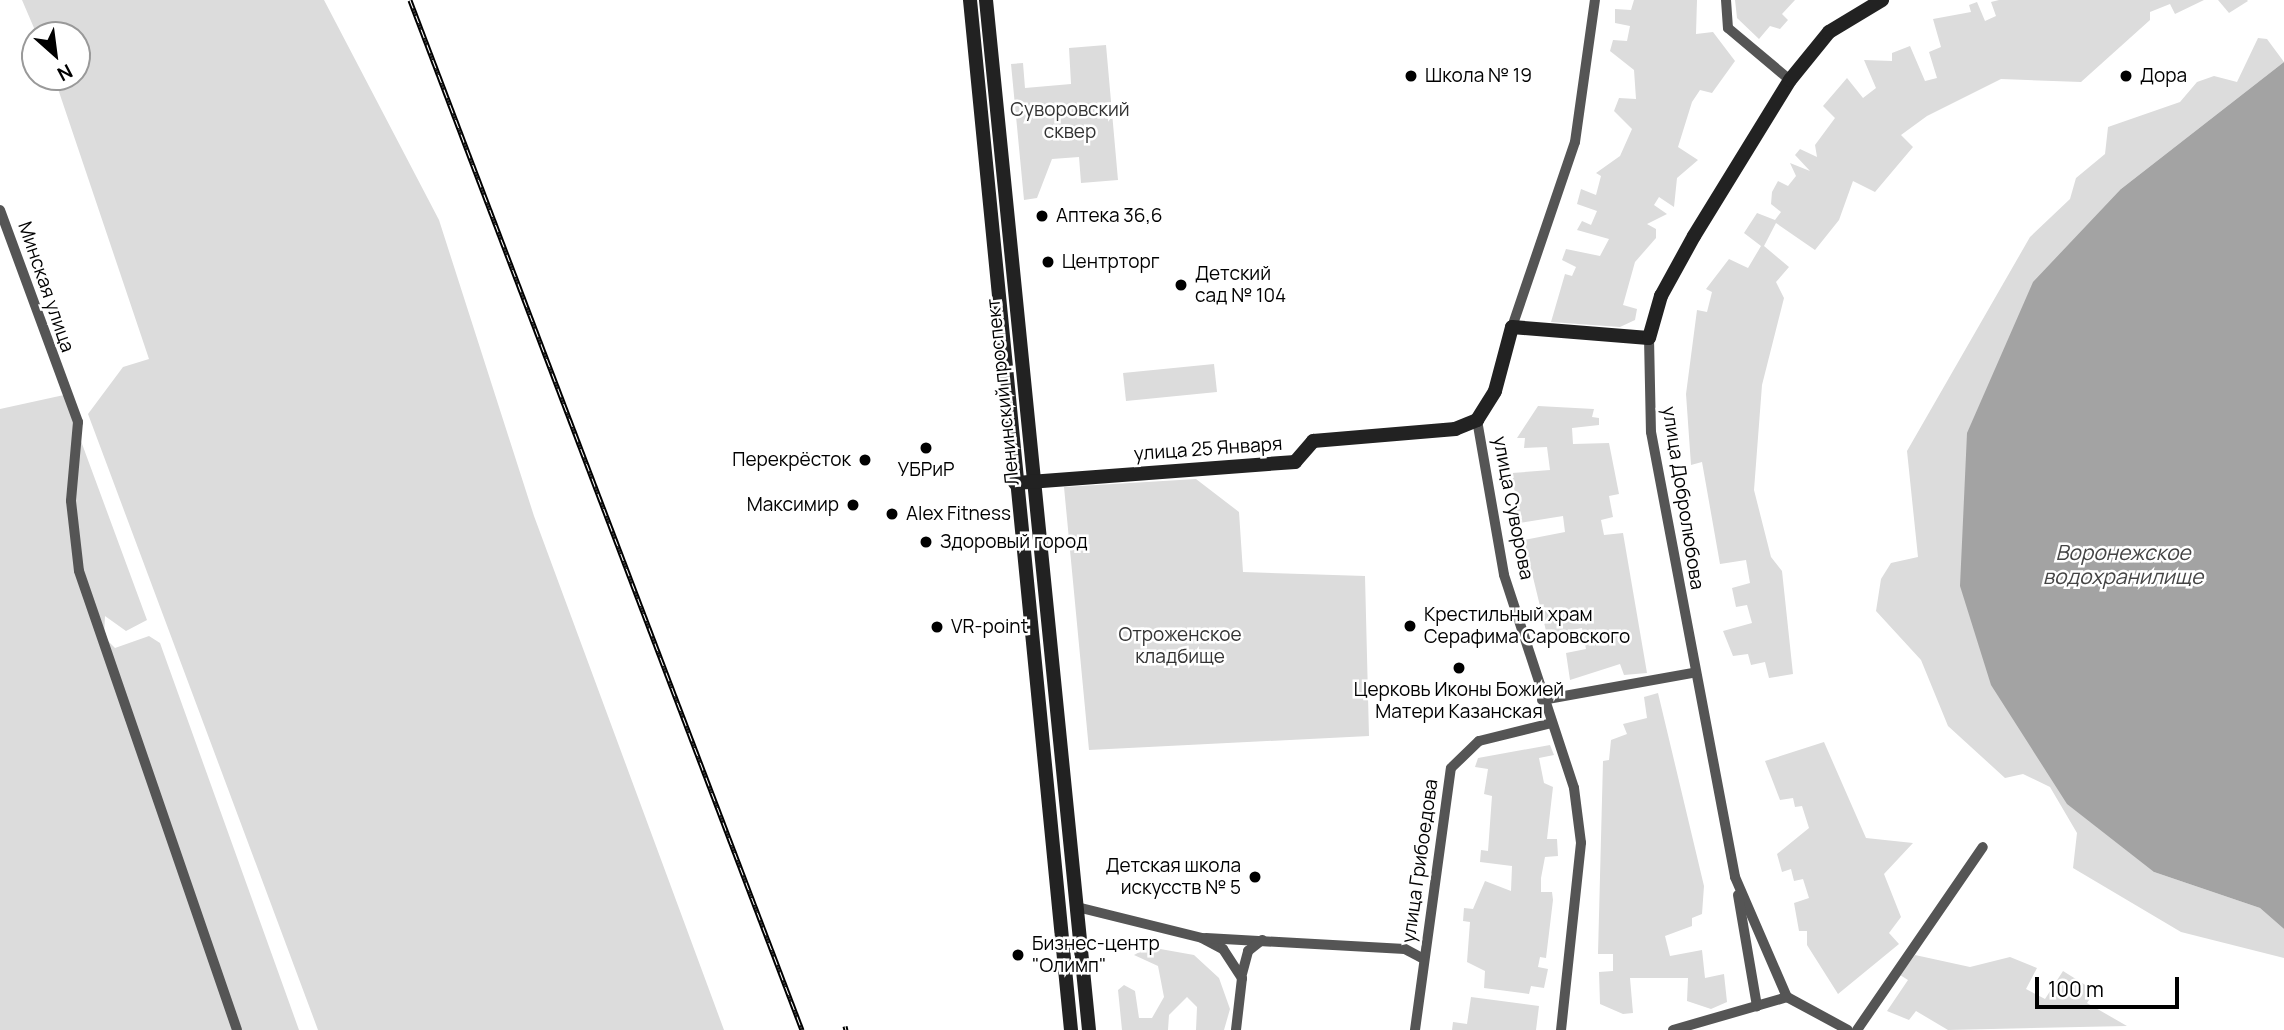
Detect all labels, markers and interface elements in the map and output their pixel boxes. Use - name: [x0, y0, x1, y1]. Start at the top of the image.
- north arrow: [21, 21, 91, 91]
- text: N: [53, 58, 77, 87]
- place label: Школа № 19: [1425, 65, 1532, 87]
- place label: Дора: [2140, 65, 2187, 87]
- marker: Школа № 19: [1403, 68, 1419, 84]
- marker: Дора: [2118, 68, 2134, 84]
- park label: Суворовский сквер: [1010, 99, 1130, 143]
- place label: Аптека 36,6: [1056, 205, 1162, 227]
- marker: Аптека 36,6: [1034, 208, 1050, 224]
- street label: Минская улица: [13, 219, 79, 355]
- place label: Центрторг: [1062, 251, 1160, 273]
- marker: Центрторг: [1040, 254, 1056, 270]
- place label: Детский сад № 104: [1195, 263, 1286, 307]
- marker: Детский сад № 104: [1173, 277, 1189, 293]
- street label: Ленинский проспект: [982, 297, 1024, 487]
- street label: улица Добролюбова: [1657, 405, 1709, 591]
- street label: улица 25 Января: [1133, 432, 1283, 466]
- street label: улица Суворова: [1488, 434, 1538, 582]
- marker: УБРиР: [918, 440, 934, 456]
- place label: Перекрёсток: [732, 449, 851, 471]
- marker: Перекрёсток: [857, 452, 873, 468]
- place label: УБРиР: [897, 459, 955, 481]
- place label: Максимир: [747, 494, 839, 516]
- marker: Максимир: [845, 497, 861, 513]
- place label: Alex Fitness: [906, 503, 1011, 525]
- marker: Alex Fitness: [884, 506, 900, 522]
- place label: Здоровый город: [940, 531, 1088, 553]
- marker: Здоровый город: [918, 534, 934, 550]
- water label: Воронежское водохранилище: [2043, 539, 2203, 589]
- place label: Крестильный храм Серафима Саровского: [1424, 604, 1630, 648]
- place label: VR-point: [951, 616, 1028, 638]
- marker: Крестильный храм Серафима Саровского: [1402, 618, 1418, 634]
- marker: VR-point: [929, 619, 945, 635]
- park label: Отроженское кладбище: [1119, 624, 1241, 668]
- marker: Церковь Иконы Божией Матери Казанская: [1451, 660, 1467, 676]
- place label: Церковь Иконы Божией Матери Казанская: [1354, 679, 1564, 723]
- street label: улица Грибоедова: [1397, 778, 1443, 944]
- place label: Детская школа искусств № 5: [1105, 855, 1241, 899]
- marker: Детская школа искусств № 5: [1247, 869, 1263, 885]
- place label: Бизнес-центр "Олимп": [1032, 933, 1160, 977]
- marker: Бизнес-центр "Олимп": [1010, 947, 1026, 963]
- scale bar: [2039, 964, 2182, 1008]
- text: 100 m: [2048, 975, 2104, 1003]

